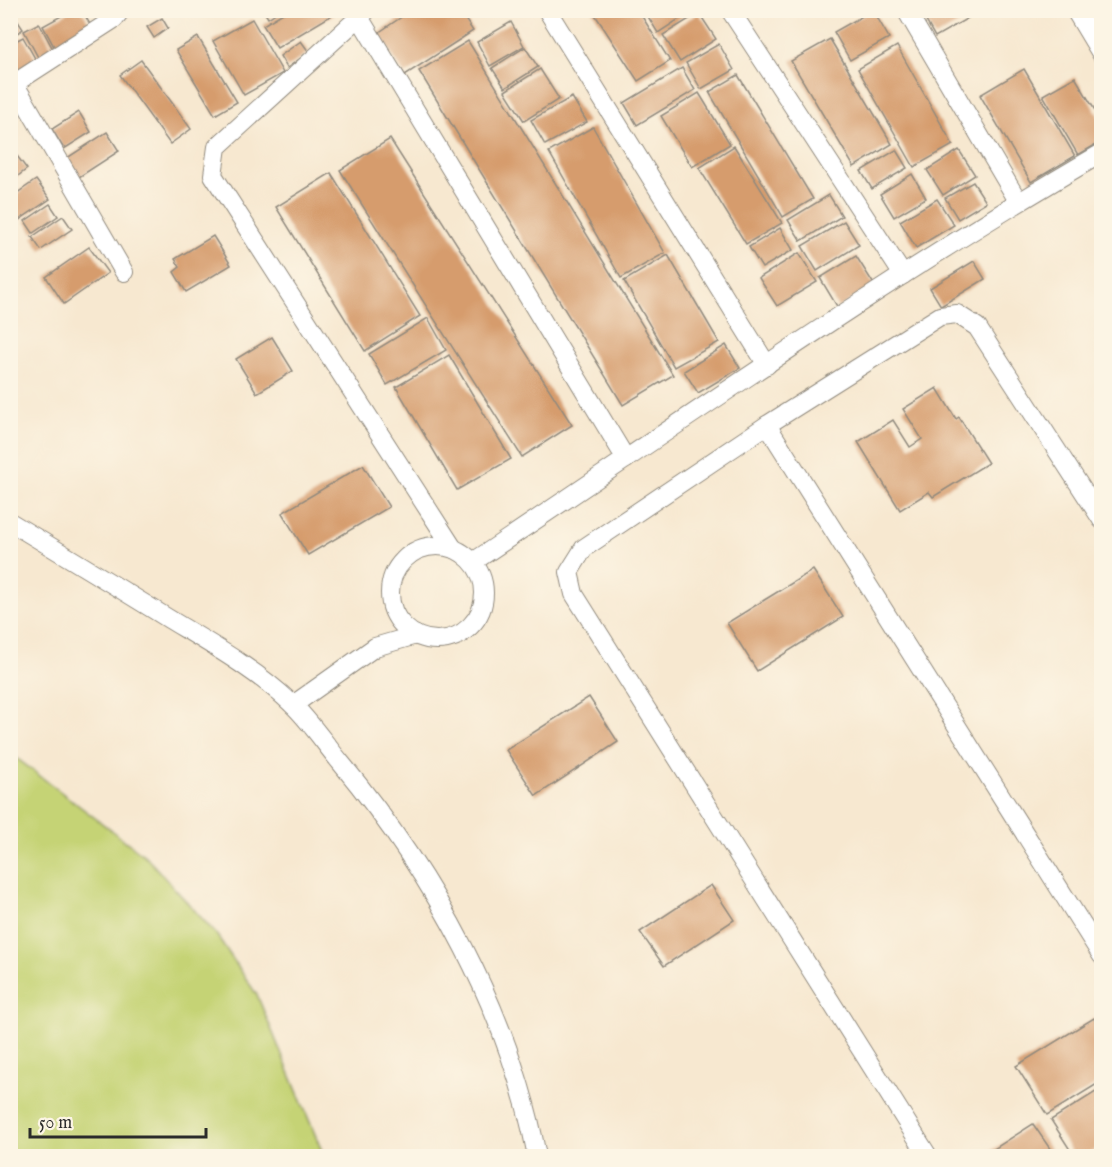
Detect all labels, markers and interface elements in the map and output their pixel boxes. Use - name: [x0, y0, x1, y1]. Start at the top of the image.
- scale bar: [30, 1101, 206, 1139]
- text: 50 m: [39, 1112, 72, 1135]

